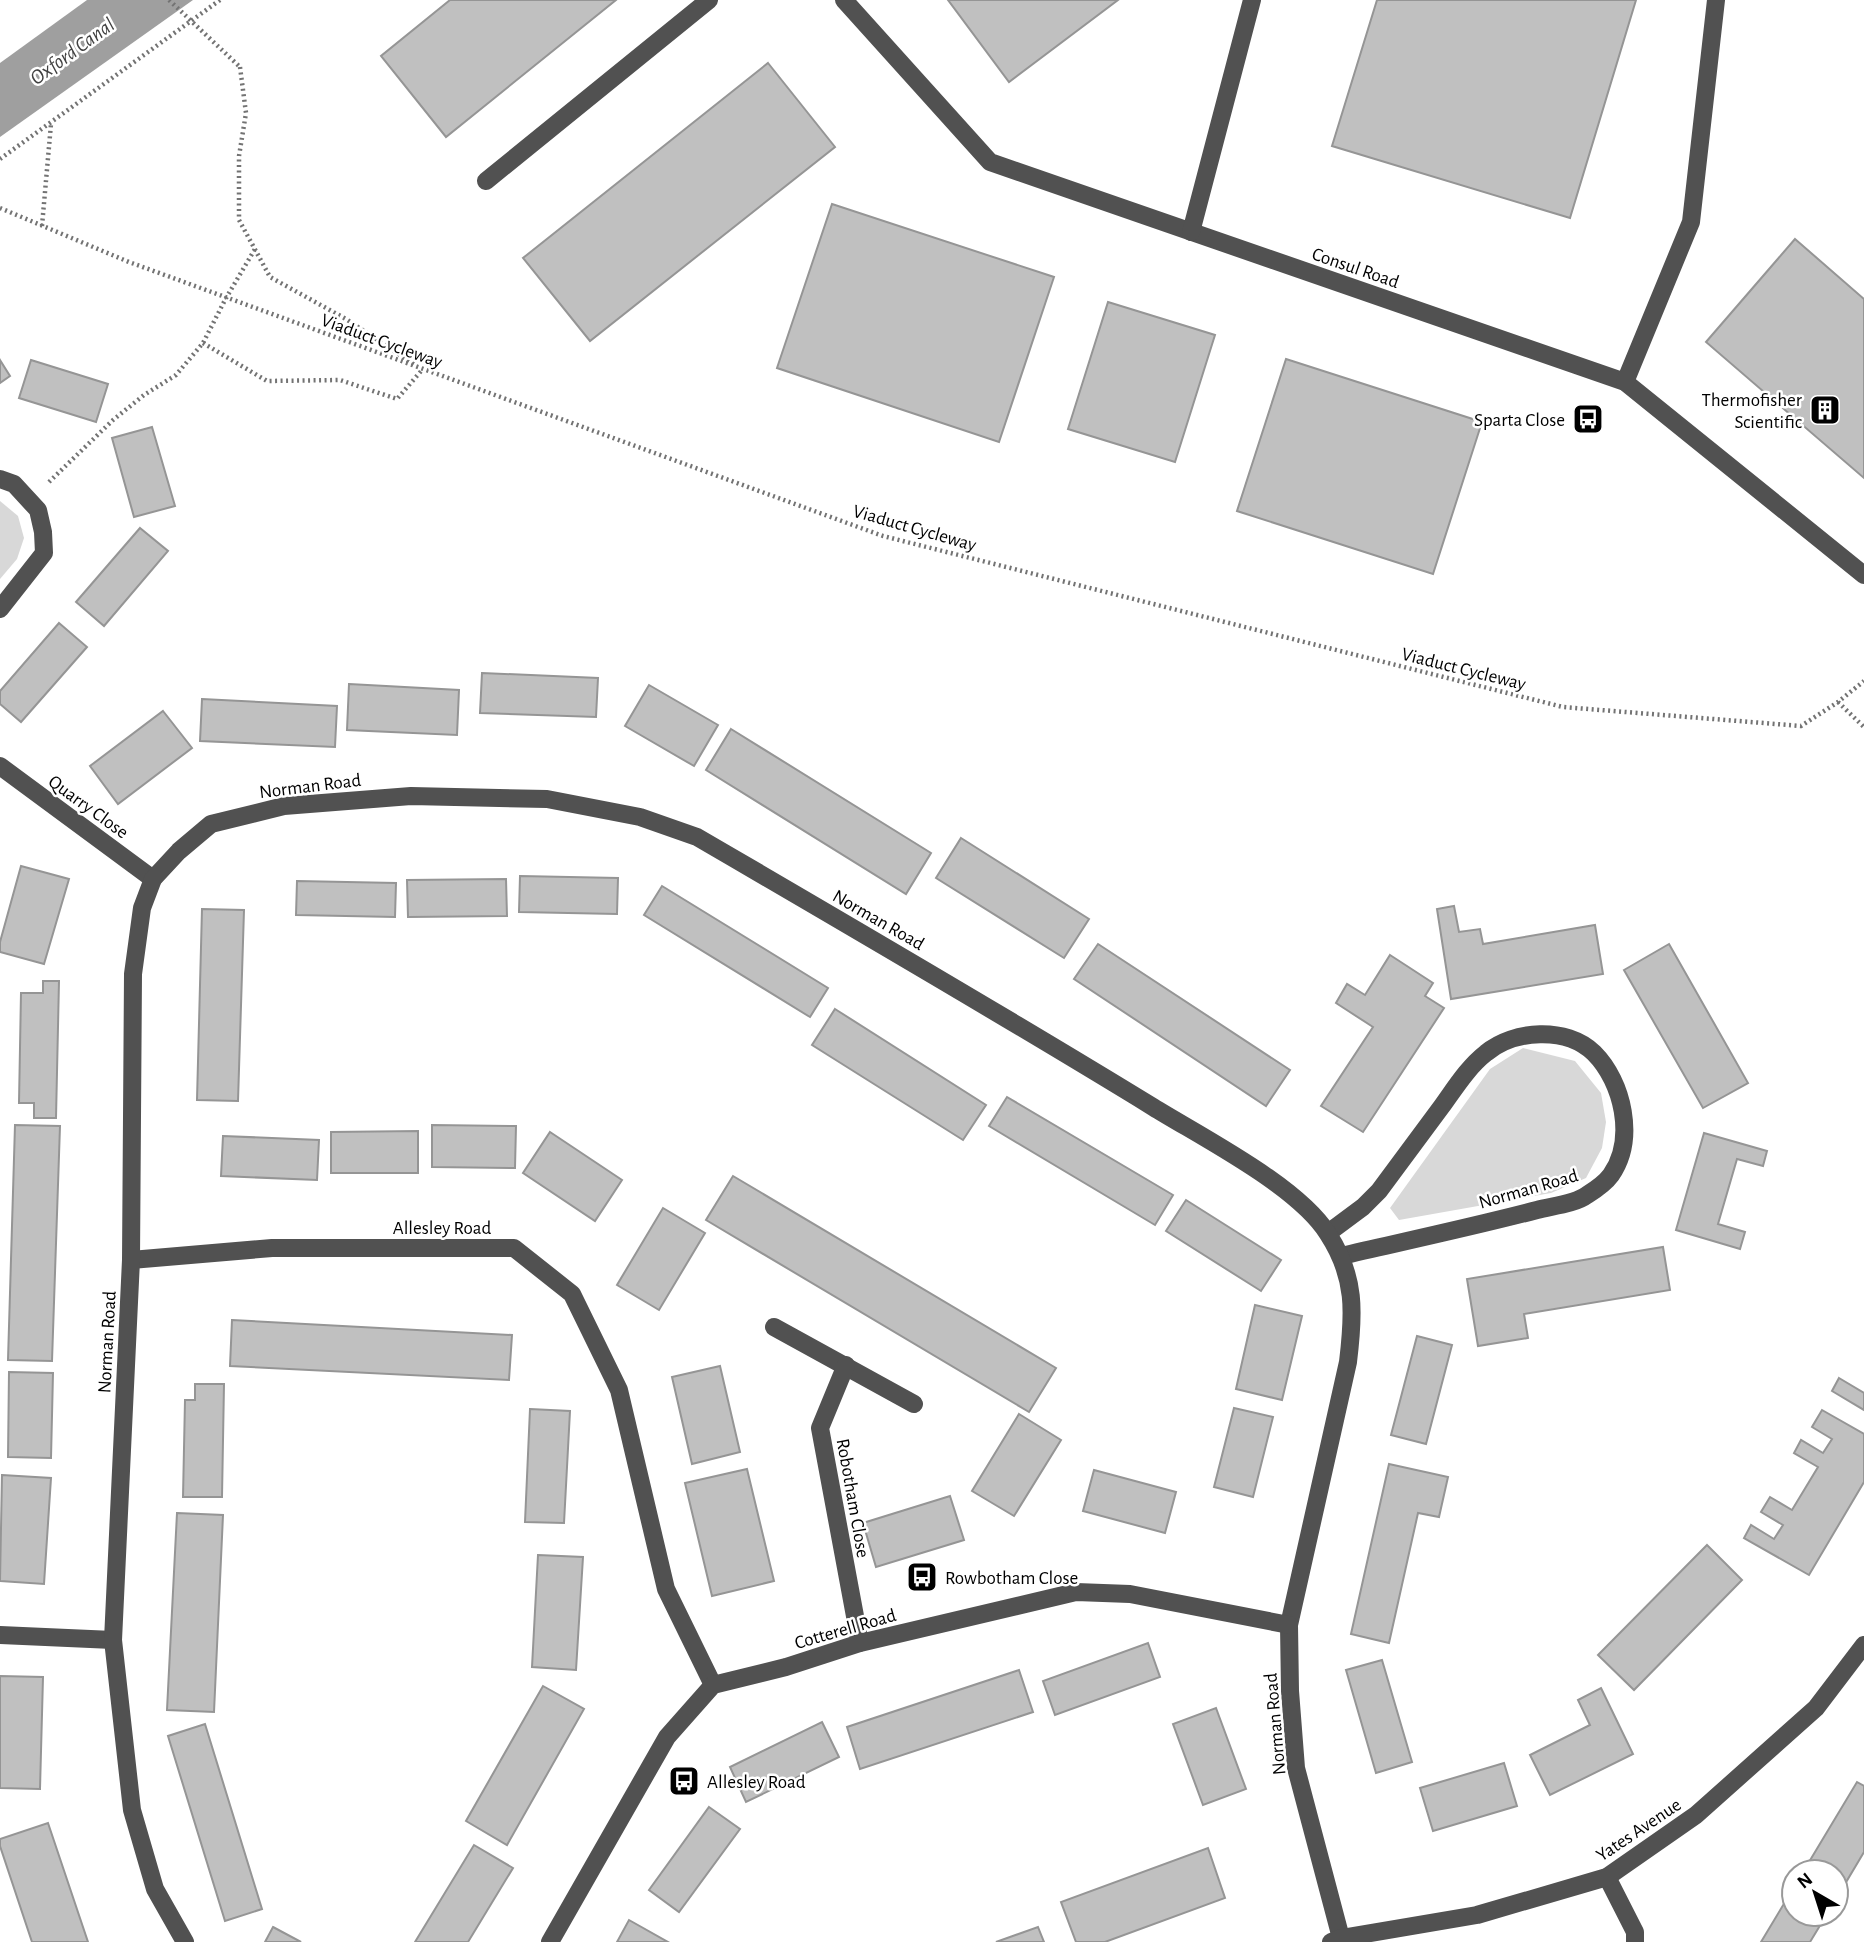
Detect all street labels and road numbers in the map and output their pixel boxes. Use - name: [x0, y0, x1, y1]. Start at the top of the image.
- street label: Consul Road: [1309, 245, 1402, 292]
- street label: Viaduct Cycleway: [318, 311, 445, 372]
- street label: Viaduct Cycleway: [851, 502, 979, 555]
- street label: Viaduct Cycleway: [1399, 645, 1528, 694]
- street label: Norman Road: [258, 771, 362, 802]
- street label: Quarry Close: [45, 772, 132, 842]
- street label: Norman Road: [829, 886, 927, 954]
- street label: Norman Road: [1477, 1166, 1580, 1213]
- street label: Allesley Road: [393, 1219, 491, 1238]
- street label: Norman Road: [95, 1290, 120, 1394]
- street label: Robotham Close: [833, 1437, 872, 1559]
- street label: Cotterell Road: [793, 1606, 898, 1653]
- street label: Norman Road: [1262, 1672, 1289, 1776]
- street label: Yates Avenue: [1593, 1795, 1685, 1865]

